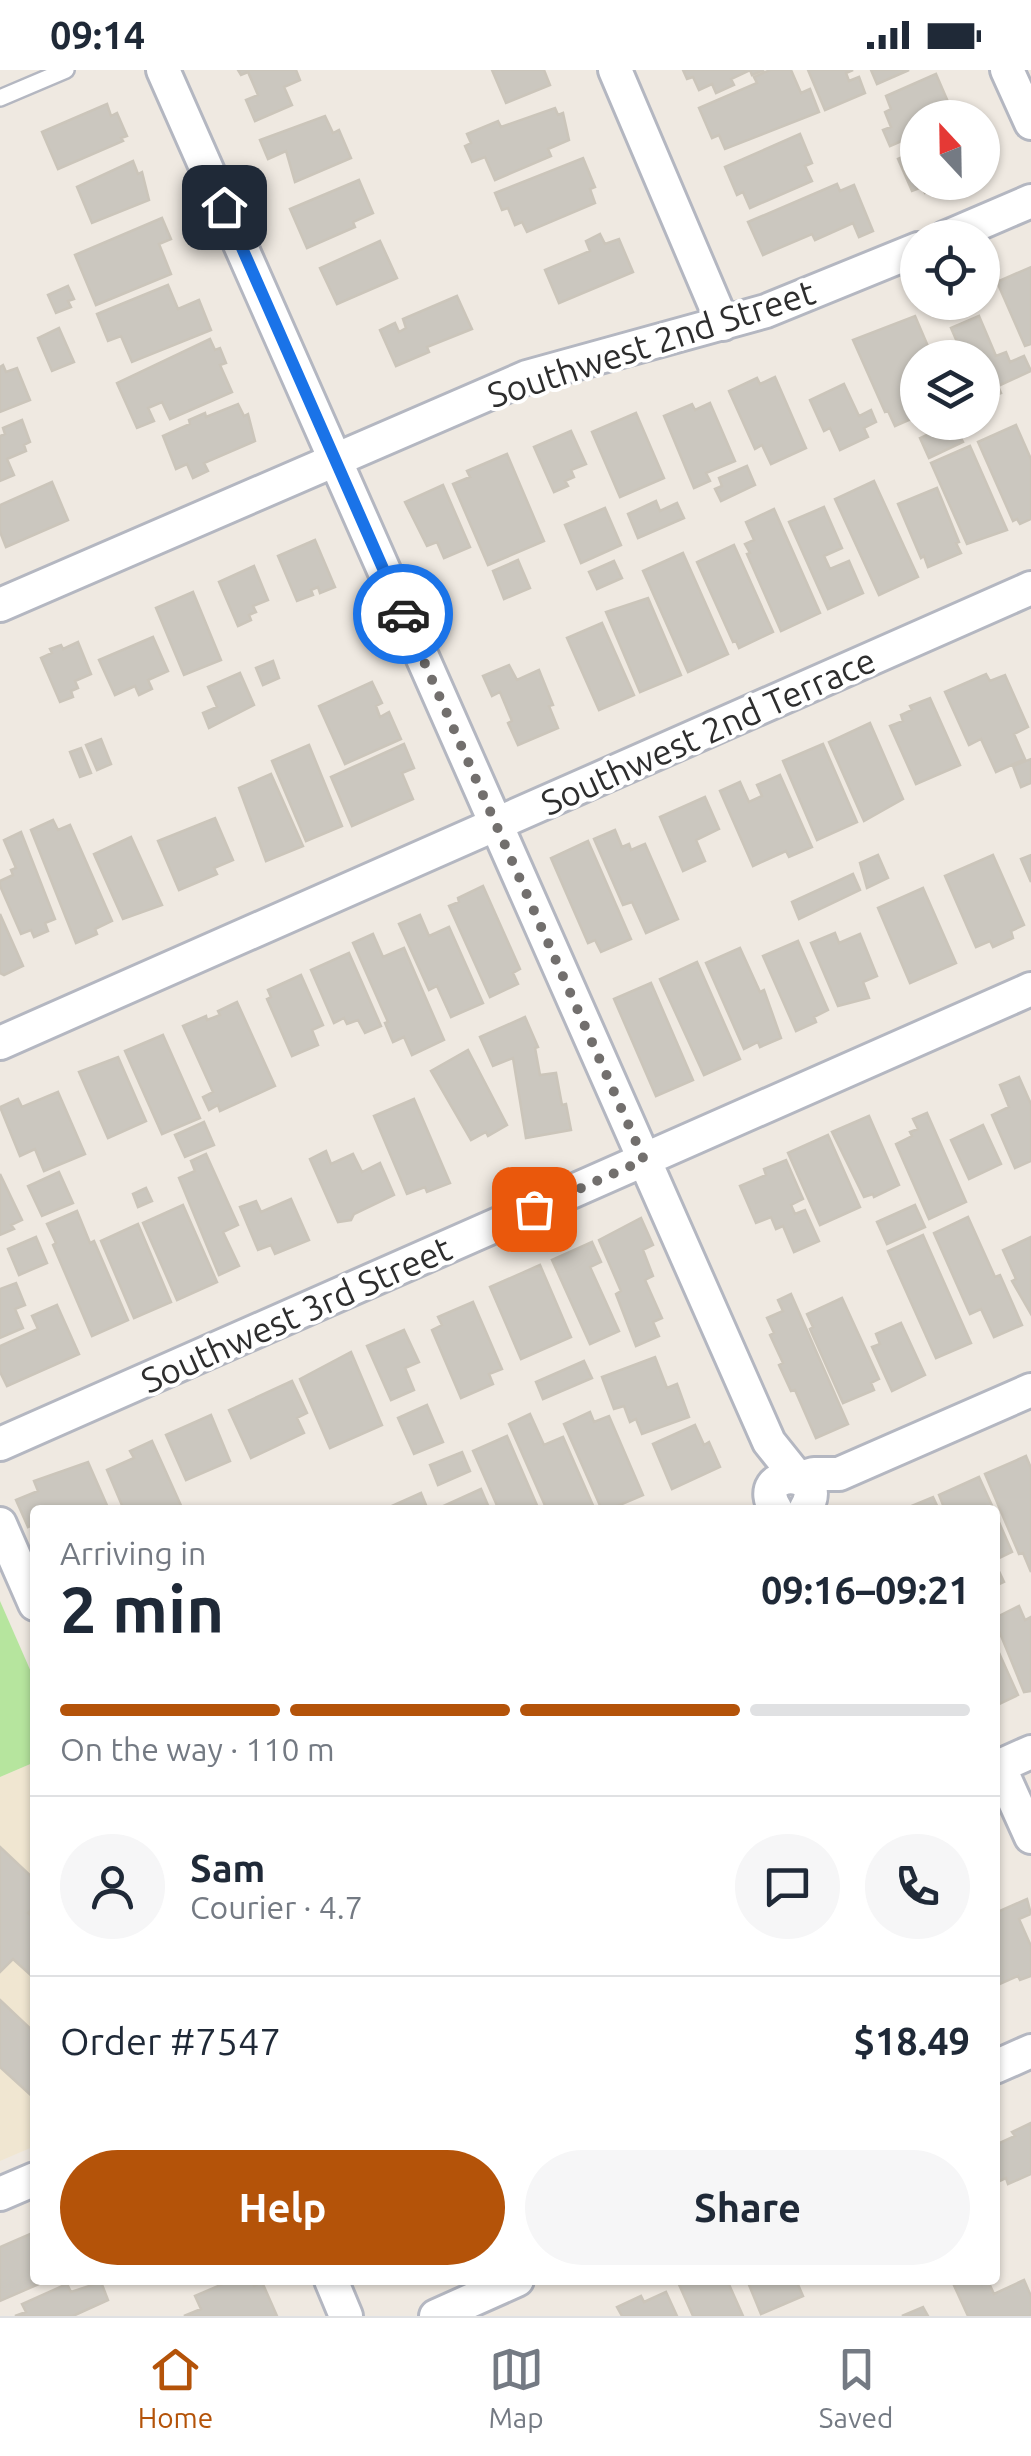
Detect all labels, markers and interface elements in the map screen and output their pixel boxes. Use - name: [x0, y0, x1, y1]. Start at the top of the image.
- text: 09:14: [50, 14, 145, 56]
- north arrow: [900, 100, 1000, 200]
- map controls: [900, 100, 1000, 440]
- pin: [182, 165, 267, 250]
- icon: home: [197, 180, 252, 235]
- button: locate: [900, 220, 1000, 320]
- street label: Southwest 2nd Street: [482, 271, 820, 415]
- button: layers: [900, 340, 1000, 440]
- courier: [353, 564, 453, 664]
- icon: car: [376, 587, 431, 642]
- street label: Southwest 2nd Terrace: [535, 639, 881, 823]
- pin: [492, 1167, 577, 1252]
- icon: bag: [507, 1182, 562, 1237]
- street label: Southwest 3rd Street: [135, 1227, 457, 1400]
- text: Arriving in: [60, 1535, 206, 1571]
- text: 09:16–09:21: [761, 1569, 970, 1611]
- text: 2 min: [60, 1572, 224, 1645]
- text: On the way · 110 m: [60, 1731, 335, 1767]
- button: person: [60, 1834, 165, 1939]
- button: chat: [735, 1834, 840, 1939]
- button: phone: [865, 1834, 970, 1939]
- text: Sam: [190, 1847, 265, 1889]
- text: Courier · 4.7: [190, 1889, 363, 1925]
- text: Order #7547: [60, 2020, 281, 2062]
- text: $18.49: [853, 2020, 970, 2062]
- button: Help: [60, 2150, 505, 2265]
- button: Share: [525, 2150, 970, 2265]
- tab: Home: [138, 2342, 213, 2433]
- tab: Map: [488, 2342, 544, 2433]
- tab: Saved: [819, 2342, 893, 2433]

